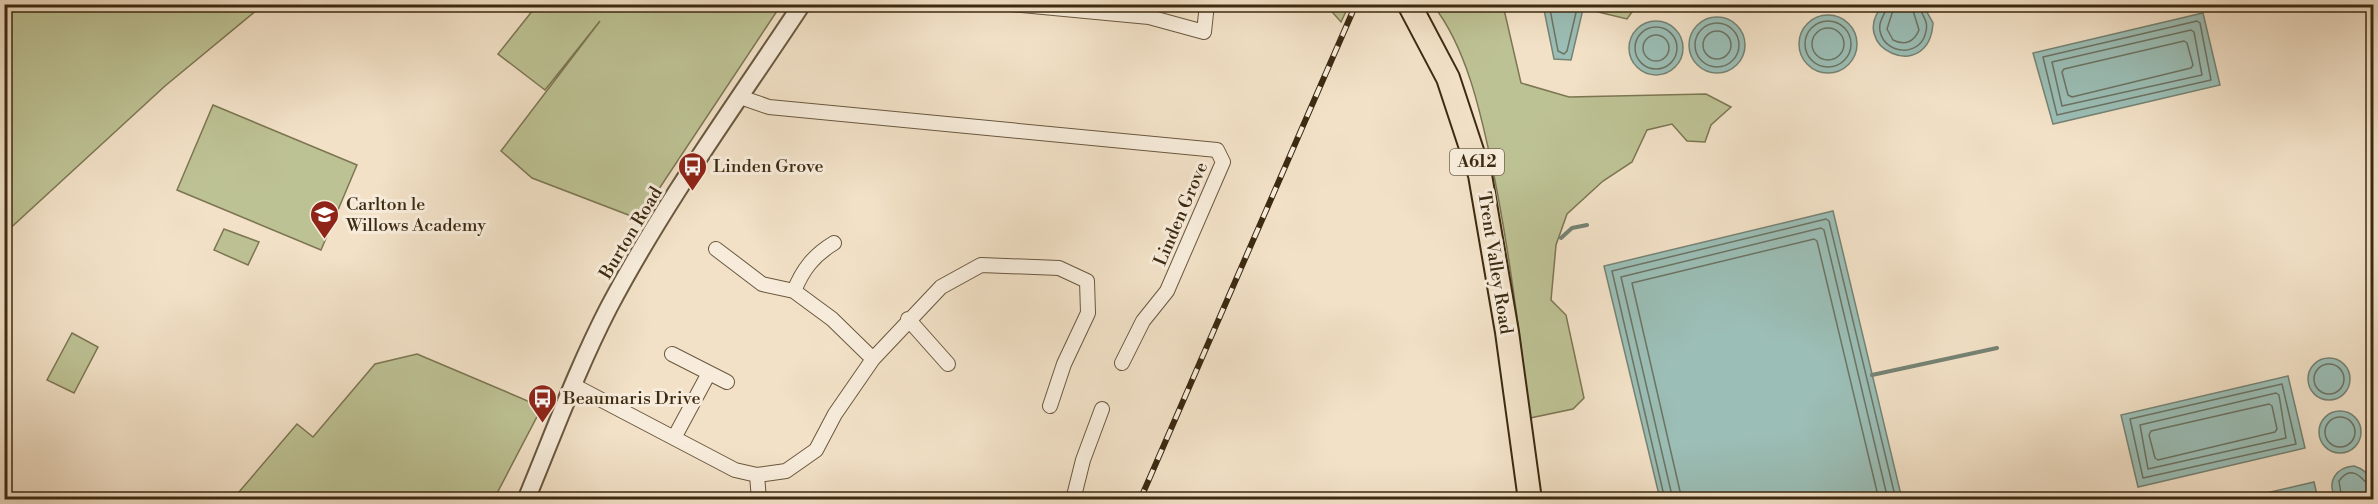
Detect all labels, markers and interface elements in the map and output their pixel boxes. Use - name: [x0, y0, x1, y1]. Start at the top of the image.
- road number: A612: [1450, 149, 1504, 175]
- bus stop icon: Linden Grove: [676, 150, 708, 192]
- place label: Linden Grove: [713, 155, 824, 178]
- street label: Linden Grove: [1149, 159, 1213, 269]
- street label: Burton Road: [594, 182, 668, 284]
- street label: Trent Valley Road: [1472, 190, 1518, 337]
- place label: Carlton le Willows Academy: [345, 193, 486, 237]
- school or university icon: Carlton le Willows Academy: [309, 198, 341, 240]
- bus stop icon: Beaumaris Drive: [526, 382, 558, 424]
- place label: Beaumaris Drive: [562, 387, 700, 410]

